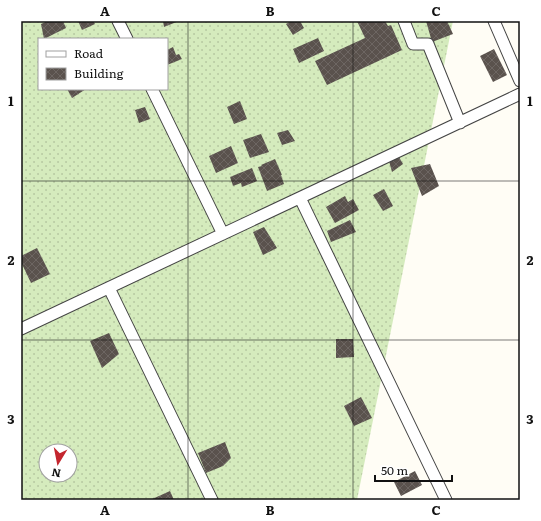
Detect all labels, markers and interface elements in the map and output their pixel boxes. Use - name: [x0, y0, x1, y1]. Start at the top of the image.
- text: A: [100, 1, 110, 20]
- text: B: [266, 1, 275, 20]
- text: C: [431, 1, 441, 20]
- legend: [38, 38, 168, 90]
- text: Road: [74, 44, 104, 62]
- text: Building: [74, 64, 124, 82]
- text: 1: [8, 91, 14, 110]
- text: 1: [527, 91, 533, 110]
- text: 2: [8, 250, 15, 269]
- text: 2: [527, 250, 534, 269]
- text: 3: [7, 409, 15, 428]
- text: 3: [526, 409, 534, 428]
- north arrow: [38, 443, 78, 483]
- scale bar: [375, 457, 452, 483]
- text: 50 m: [381, 461, 408, 479]
- text: N: [50, 465, 62, 483]
- text: A: [100, 500, 110, 519]
- text: B: [266, 500, 275, 519]
- text: C: [431, 500, 441, 519]

